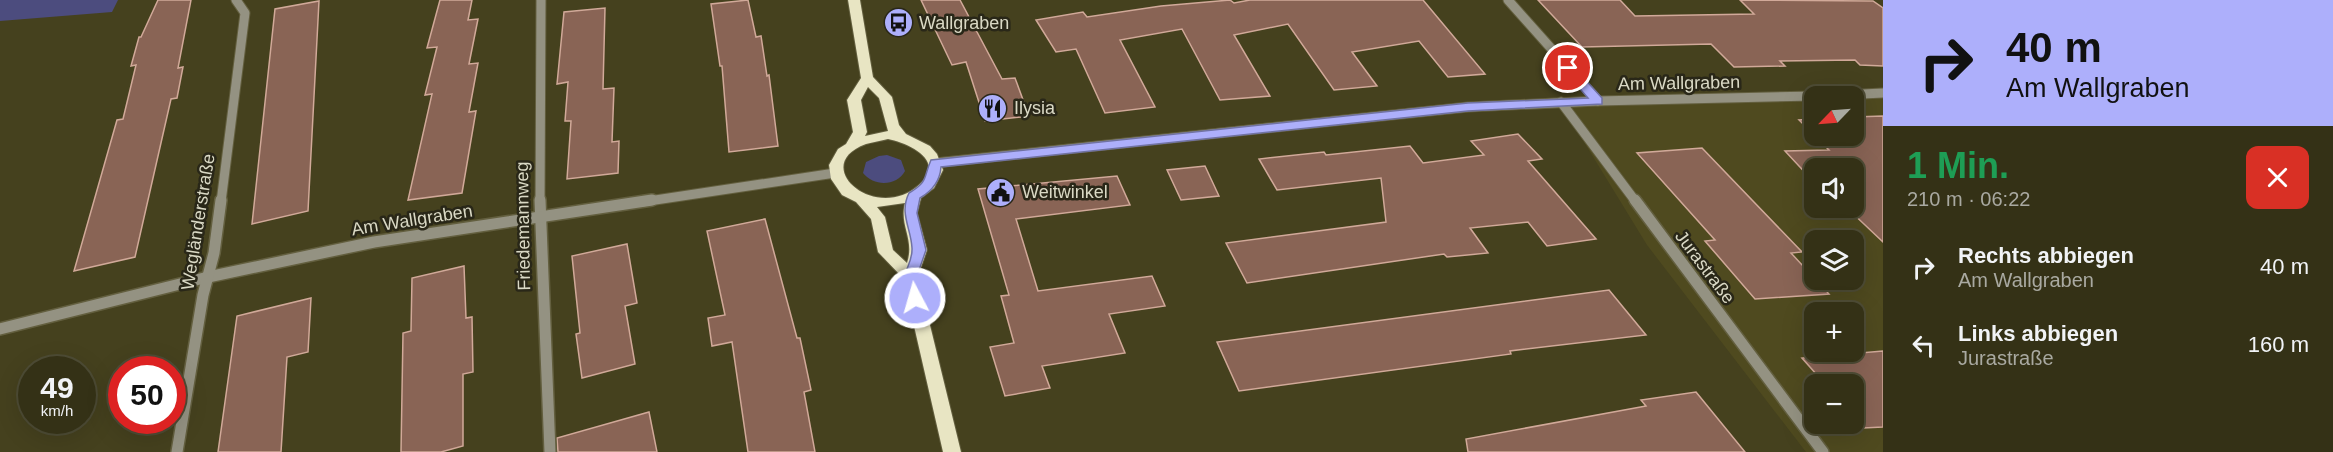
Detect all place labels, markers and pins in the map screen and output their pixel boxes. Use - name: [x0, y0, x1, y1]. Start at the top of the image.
- bus stop icon: Wallgraben: [882, 7, 914, 39]
- place label: Wallgraben: [919, 13, 1009, 33]
- pin: [1542, 42, 1593, 93]
- restaurant icon: Ilysia: [977, 92, 1009, 124]
- place label: Ilysia: [1014, 98, 1056, 118]
- public building icon: Weitwinkel: [985, 176, 1017, 208]
- place label: Weitwinkel: [1022, 182, 1108, 202]

